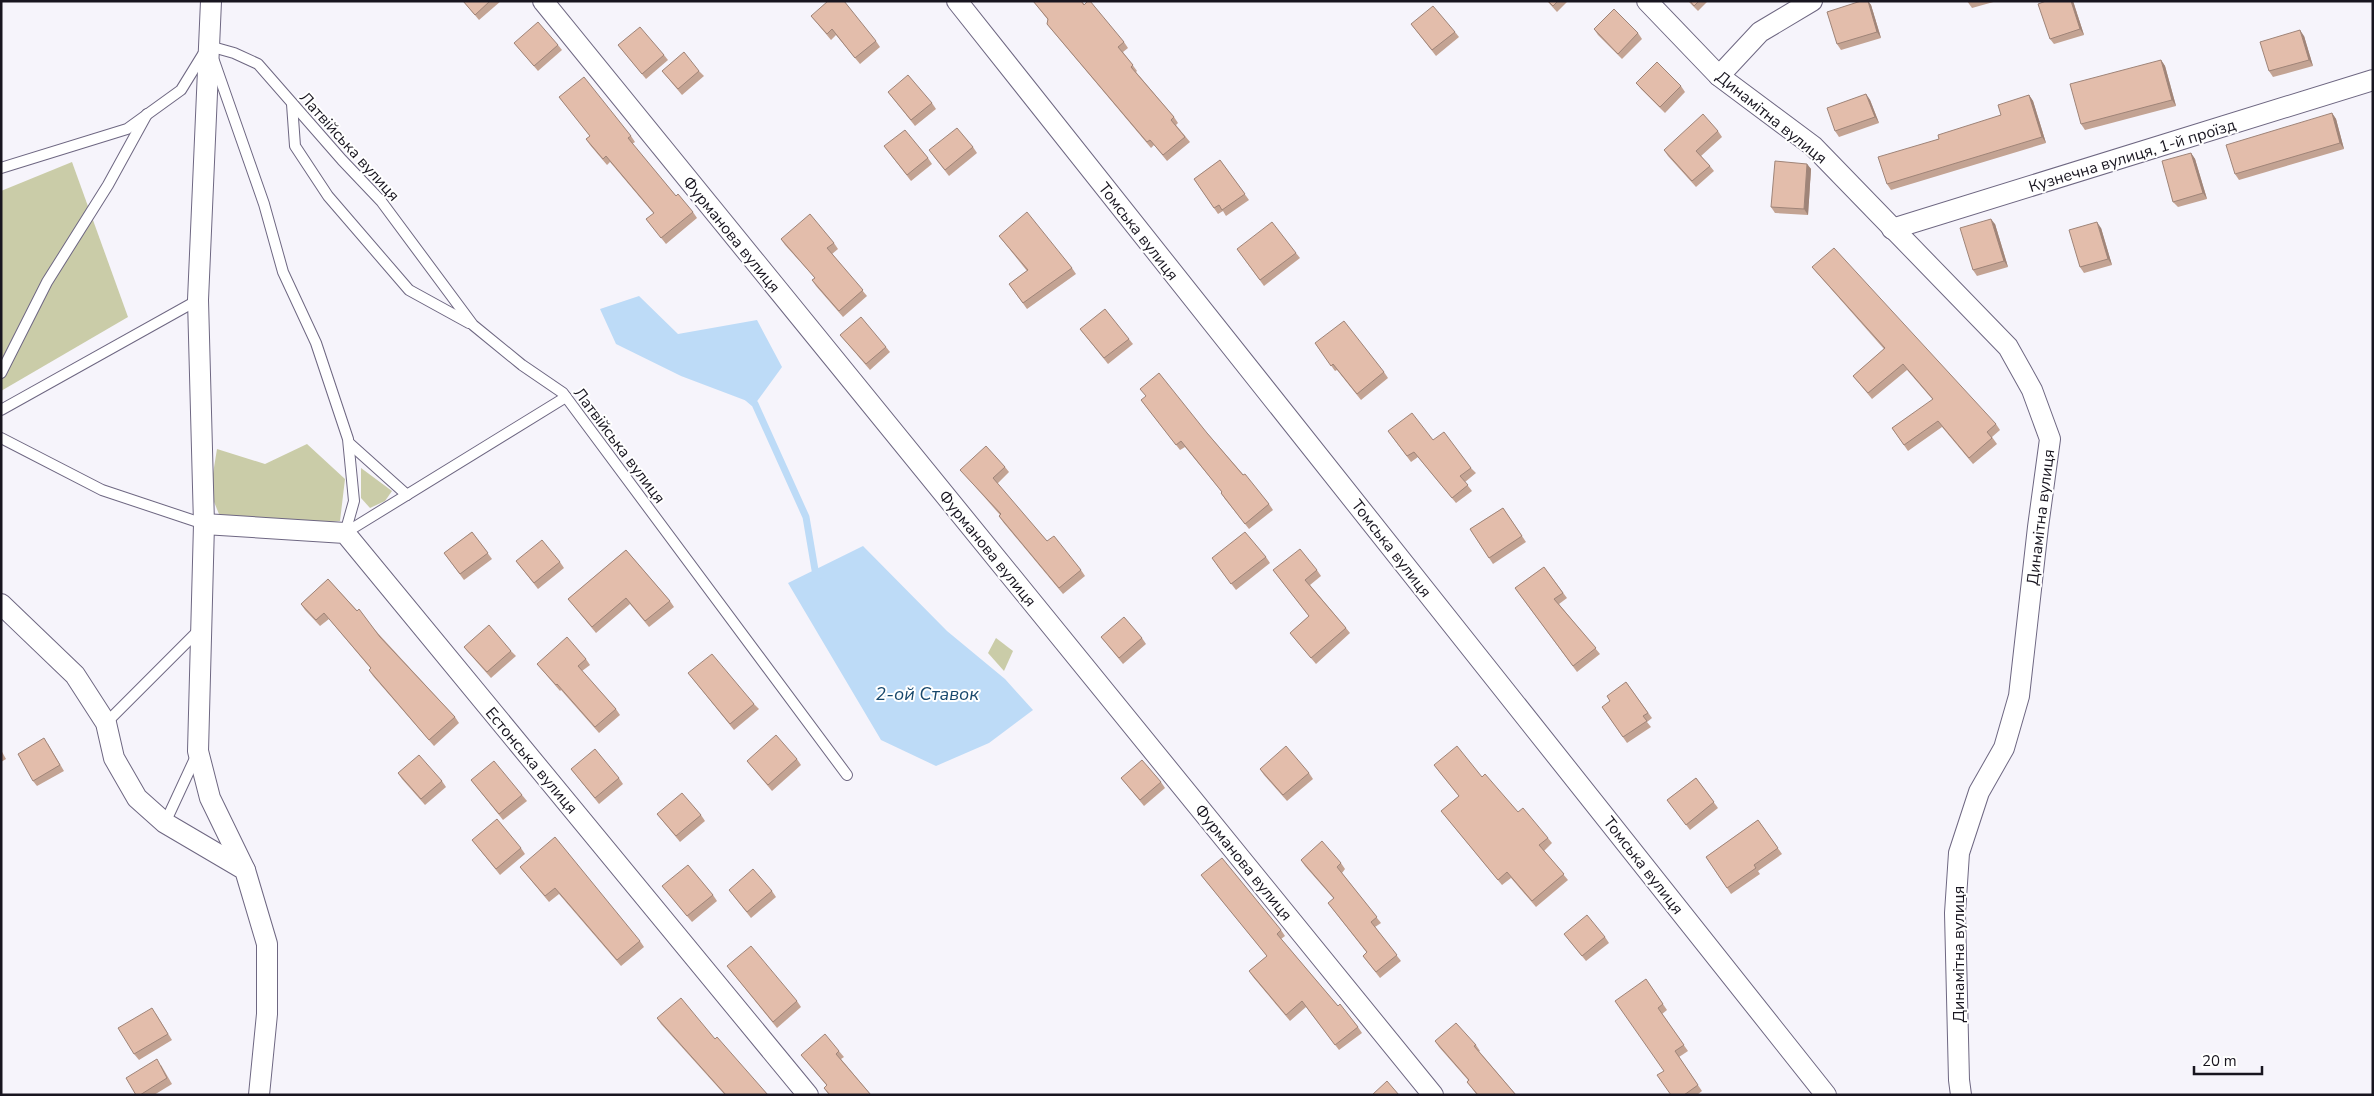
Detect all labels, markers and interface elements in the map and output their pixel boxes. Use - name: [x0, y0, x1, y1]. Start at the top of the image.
- street label: Динамітна вулиця: [1711, 66, 1831, 169]
- street label: Латвiйська вулиця: [294, 87, 404, 206]
- street label: Кузнечна вулиця, 1-й проїзд: [2026, 114, 2239, 198]
- street label: Фурманова вулиця: [677, 172, 785, 297]
- street label: Томська вулиця: [1093, 178, 1183, 285]
- street label: Латвiйська вулиця: [568, 383, 670, 508]
- street label: Динамітна вулиця: [2022, 448, 2060, 586]
- street label: Фурманова вулиця: [933, 486, 1041, 611]
- street label: Томська вулиця: [1346, 495, 1436, 602]
- water label: 2-ой Ставок: [875, 682, 979, 706]
- street label: Естонська вулиця: [480, 703, 582, 819]
- street label: Фурманова вулиця: [1189, 800, 1297, 925]
- street label: Томська вулиця: [1598, 812, 1688, 919]
- street label: Динамітна вулиця: [1948, 886, 1970, 1022]
- scale bar: [2194, 1044, 2262, 1076]
- text: 20 m: [2202, 1051, 2237, 1071]

